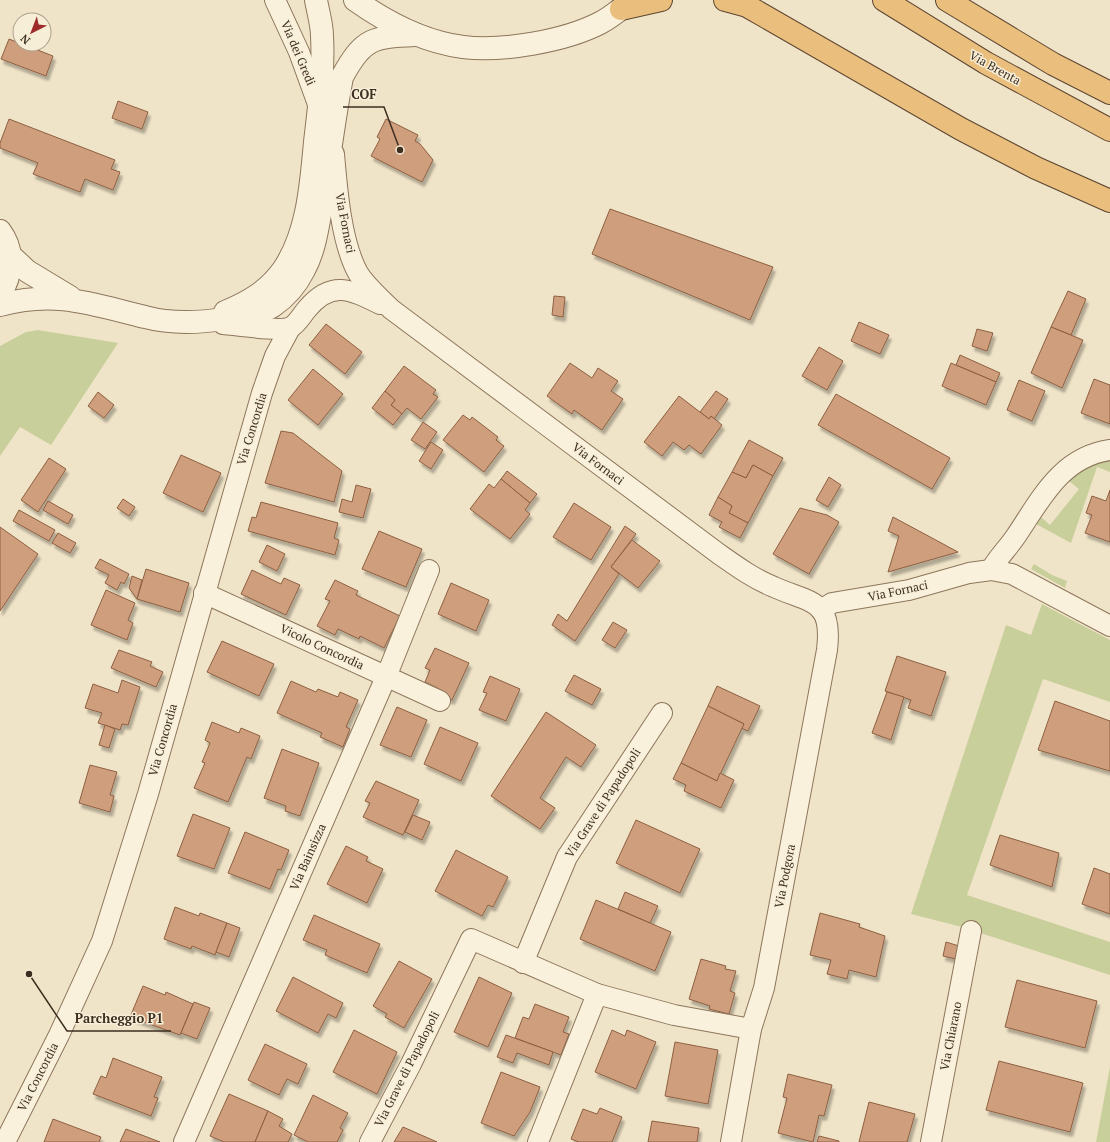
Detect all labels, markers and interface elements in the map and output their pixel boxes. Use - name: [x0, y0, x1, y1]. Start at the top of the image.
- north arrow: [12, 12, 52, 52]
- street label: Via dei Gredi: [278, 18, 319, 88]
- text: N: [17, 31, 33, 47]
- street label: Via Brenta: [967, 47, 1024, 88]
- callout: COF: [343, 82, 384, 107]
- text: COF: [351, 85, 377, 103]
- street label: Via Fornaci: [332, 192, 359, 255]
- street label: Via Concordia: [233, 391, 270, 467]
- street label: Via Fornaci: [569, 439, 627, 488]
- street label: Via Fornaci: [867, 577, 930, 604]
- street label: Vicolo Concordia: [278, 620, 367, 673]
- street label: Via Concordia: [145, 702, 180, 778]
- street label: Via Grave di Papadopoli: [562, 745, 644, 860]
- street label: Via Bainsizza: [286, 821, 329, 892]
- street label: Via Podgora: [771, 843, 798, 909]
- street label: Via Chiarano: [936, 1000, 965, 1072]
- callout: Parcheggio P1: [67, 1006, 171, 1031]
- street label: Via Grave di Papadopoli: [371, 1008, 442, 1129]
- text: Parcheggio P1: [75, 1009, 163, 1027]
- street label: Via Concordia: [14, 1040, 61, 1114]

